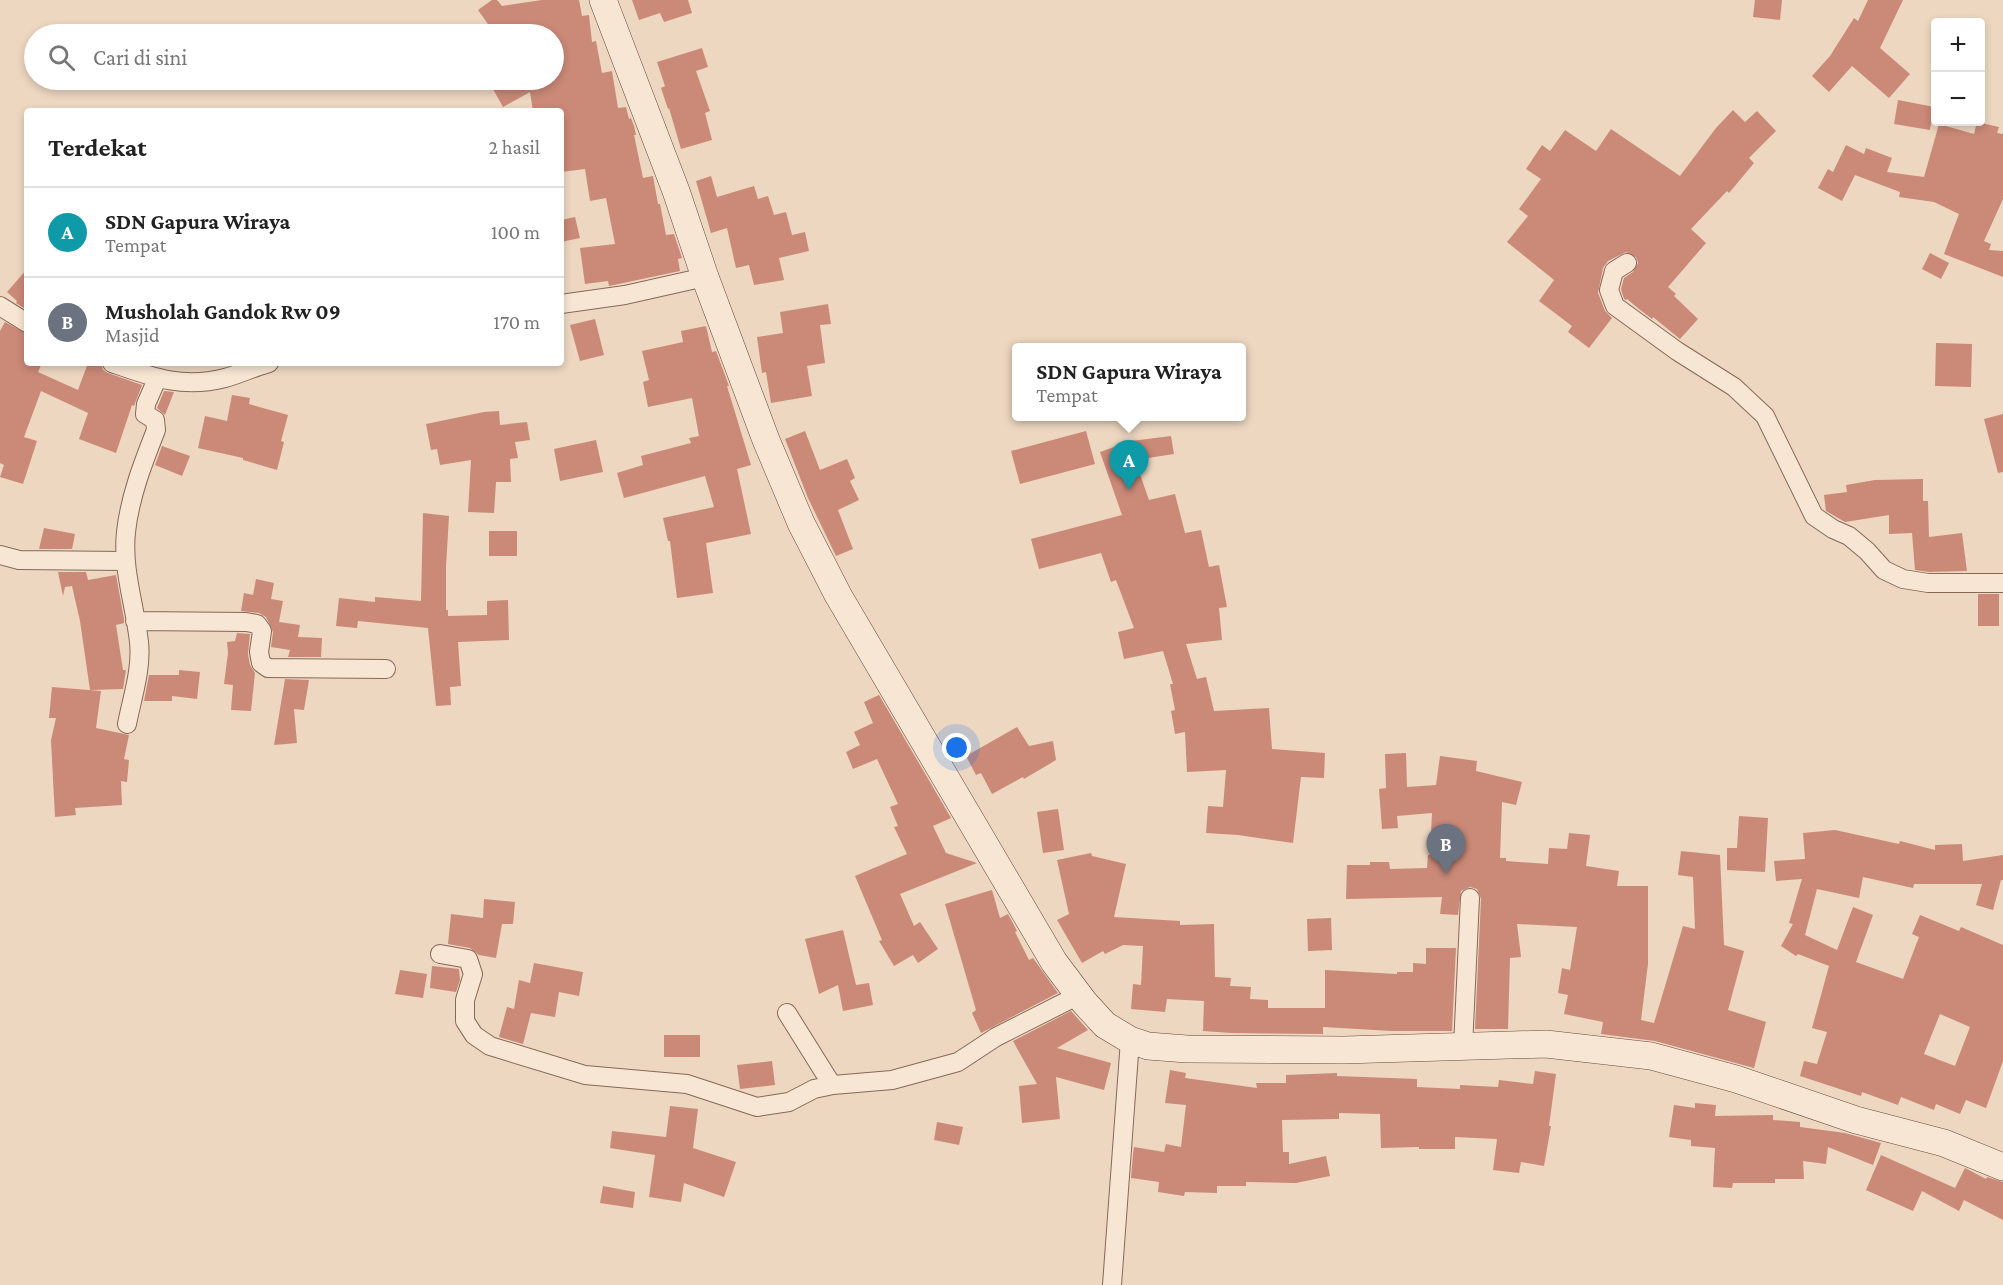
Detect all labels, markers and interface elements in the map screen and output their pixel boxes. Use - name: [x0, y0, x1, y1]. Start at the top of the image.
- map controls: [1931, 18, 1985, 126]
- button: +: [1931, 18, 1985, 72]
- search box: [24, 24, 564, 90]
- icon: search: [45, 41, 78, 74]
- text: Cari di sini: [93, 45, 187, 70]
- button: −: [1931, 72, 1985, 126]
- text: Terdekat: [48, 133, 147, 162]
- text: 2 hasil: [488, 136, 540, 158]
- text: SDN Gapura Wiraya: [105, 209, 290, 234]
- text: A: [62, 221, 73, 243]
- text: 100 m: [491, 221, 540, 243]
- text: Tempat: [105, 234, 166, 256]
- text: Musholah Gandok Rw 09: [105, 299, 341, 324]
- text: B: [62, 311, 73, 333]
- text: 170 m: [493, 311, 540, 333]
- text: Masjid: [105, 324, 159, 346]
- popup: [1012, 343, 1246, 421]
- text: SDN Gapura Wiraya: [1036, 359, 1222, 384]
- text: Tempat: [1036, 384, 1098, 406]
- pin: A: [1110, 440, 1148, 490]
- your location: [942, 733, 971, 762]
- pin: B: [1426, 824, 1466, 874]

